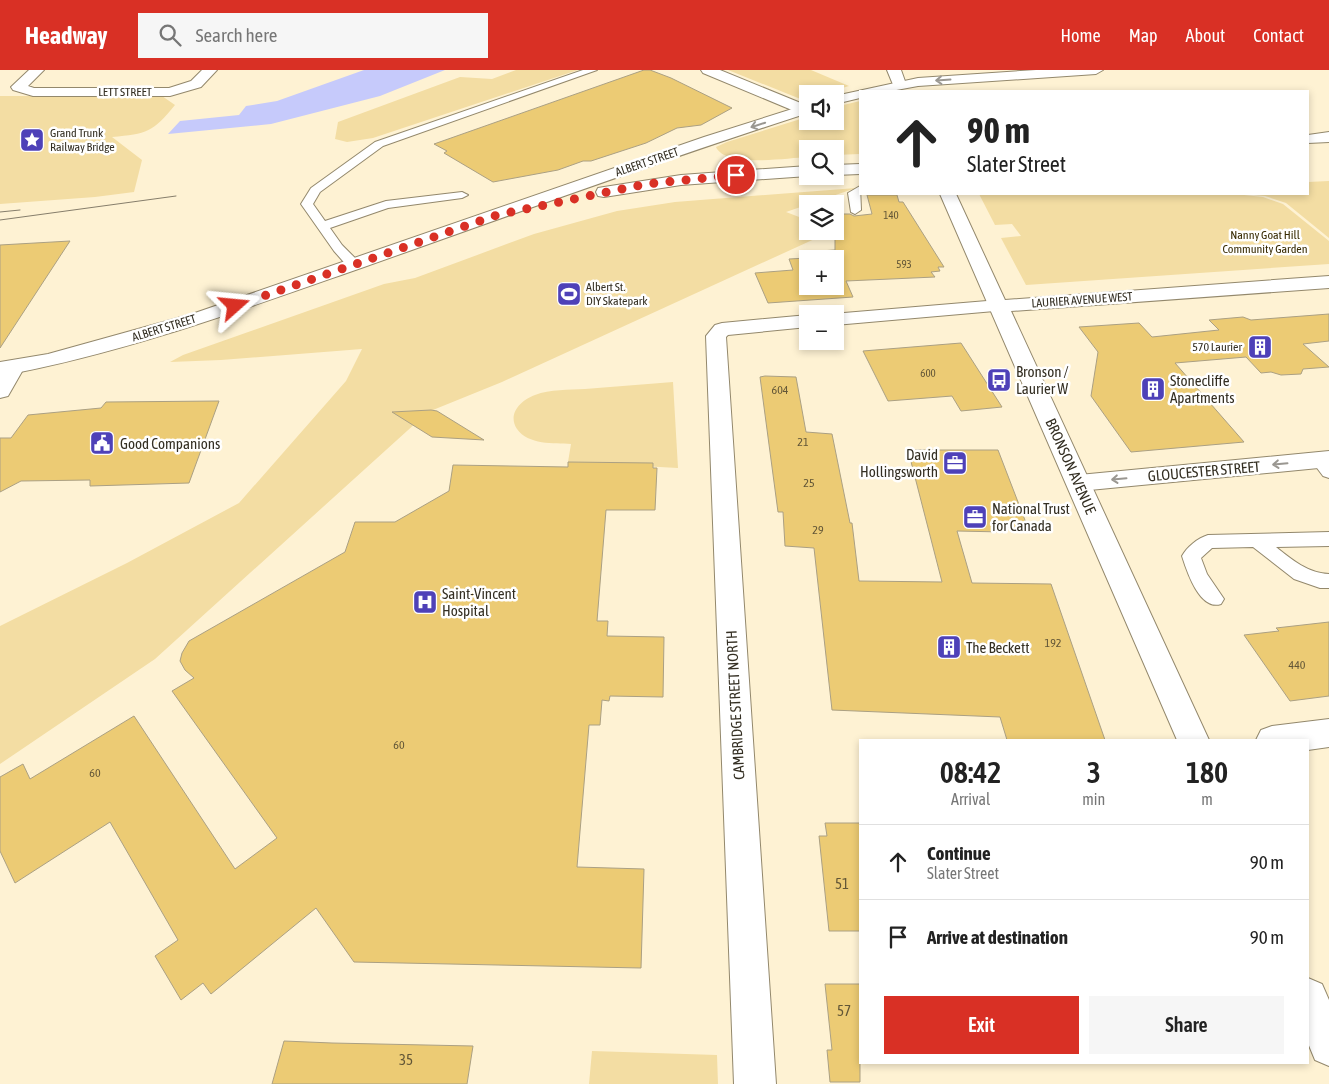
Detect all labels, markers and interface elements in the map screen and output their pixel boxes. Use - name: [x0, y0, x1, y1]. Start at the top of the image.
- search box: [138, 13, 488, 58]
- icon: search: [156, 21, 184, 49]
- text: Headway: [25, 22, 108, 49]
- text: Search here: [196, 24, 277, 46]
- text: Home: [1061, 25, 1101, 46]
- text: Map: [1129, 25, 1158, 46]
- text: About: [1186, 25, 1225, 46]
- text: Contact: [1253, 25, 1304, 46]
- one-way arrow: [935, 75, 951, 85]
- street label: LETT STREET: [98, 85, 153, 99]
- map controls: [799, 85, 844, 350]
- button: sound: [799, 85, 844, 130]
- icon: ahead: [884, 110, 949, 175]
- text: 90 m: [967, 110, 1030, 150]
- one-way arrow: [751, 121, 766, 130]
- place label: Grand Trunk Railway Bridge: [50, 126, 115, 154]
- place icon: Grand Trunk Railway Bridge: [19, 127, 45, 153]
- button: search: [799, 140, 844, 185]
- street label: ALBERT STREET: [613, 144, 681, 179]
- text: Slater Street: [967, 151, 1066, 177]
- pin: [715, 154, 757, 196]
- icon: arrive: [722, 161, 750, 189]
- button: layers: [799, 195, 844, 240]
- house number: 140: [883, 209, 899, 221]
- park label: Nanny Goat Hill Community Garden: [1222, 228, 1308, 256]
- button: +: [799, 250, 844, 295]
- house number: 593: [896, 258, 912, 270]
- position arrow: [208, 279, 260, 331]
- place label: Albert St. DIY Skatepark: [586, 280, 648, 308]
- sports icon: Albert St. DIY Skatepark: [556, 281, 582, 307]
- street label: LAURIER AVENUE WEST: [1031, 289, 1134, 311]
- button: −: [799, 305, 844, 350]
- street label: ALBERT STREET: [130, 311, 198, 344]
- building icon: 570 Laurier: [1247, 334, 1273, 360]
- place label: 570 Laurier: [1192, 340, 1242, 354]
- place label: Bronson / Laurier W: [1016, 363, 1069, 397]
- house number: 600: [920, 367, 936, 379]
- bus stop icon: Bronson / Laurier W: [986, 367, 1012, 393]
- place label: Stonecliffe Apartments: [1170, 372, 1235, 406]
- building icon: Stonecliffe Apartments: [1140, 376, 1166, 402]
- house number: 604: [772, 383, 789, 397]
- street label: BRONSON AVENUE: [1042, 416, 1100, 517]
- public building icon: Good Companions: [89, 430, 115, 456]
- place label: Good Companions: [120, 435, 220, 452]
- house number: 21: [797, 435, 809, 449]
- place label: David Hollingsworth: [860, 446, 938, 480]
- office icon: David Hollingsworth: [942, 450, 968, 476]
- street label: GLOUCESTER STREET: [1147, 458, 1261, 484]
- one-way arrow: [1273, 459, 1289, 469]
- one-way arrow: [1111, 475, 1127, 484]
- house number: 25: [803, 476, 815, 490]
- place label: National Trust for Canada: [992, 500, 1070, 534]
- office icon: National Trust for Canada: [962, 504, 988, 530]
- house number: 29: [812, 523, 824, 537]
- place label: Saint-Vincent Hospital: [442, 585, 516, 619]
- hospital icon: Saint-Vincent Hospital: [412, 589, 438, 615]
- street label: CAMBRIDGE STREET NORTH: [723, 630, 747, 780]
- building icon: The Beckett: [936, 634, 962, 660]
- house number: 192: [1045, 636, 1061, 650]
- place label: The Beckett: [966, 639, 1030, 656]
- house number: 440: [1289, 658, 1306, 672]
- house number: 60: [393, 738, 405, 752]
- text: 08:42: [940, 755, 1001, 789]
- text: 3: [1087, 755, 1101, 789]
- text: 180: [1186, 755, 1228, 789]
- house number: 60: [89, 766, 101, 780]
- text: Arrival: [951, 790, 990, 808]
- text: min: [1082, 790, 1105, 808]
- text: m: [1201, 790, 1213, 808]
- text: Continue: [927, 842, 991, 864]
- icon: ahead: [884, 848, 912, 876]
- text: 90 m: [1250, 851, 1284, 873]
- text: Slater Street: [927, 864, 999, 882]
- house number: 51: [835, 875, 849, 892]
- icon: arrive: [884, 923, 912, 951]
- text: Arrive at destination: [927, 926, 1068, 948]
- text: 90 m: [1250, 926, 1284, 948]
- button: Exit: [884, 996, 1079, 1054]
- button: Share: [1089, 996, 1284, 1054]
- house number: 57: [837, 1002, 851, 1019]
- house number: 35: [399, 1051, 413, 1068]

